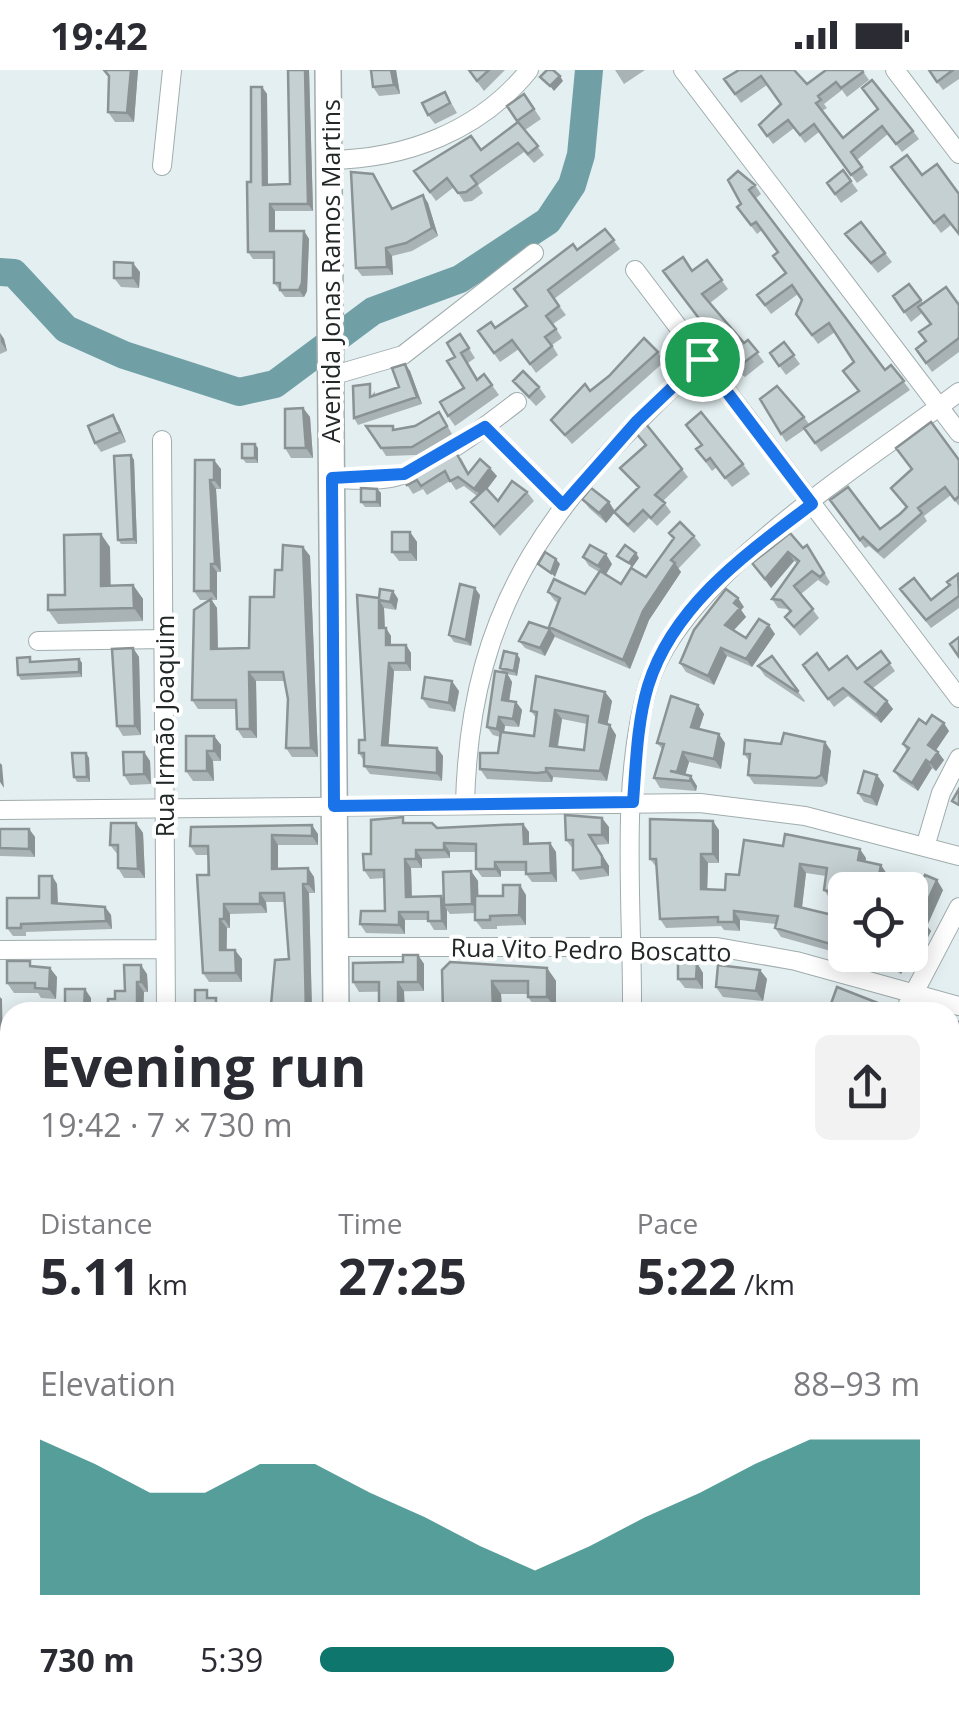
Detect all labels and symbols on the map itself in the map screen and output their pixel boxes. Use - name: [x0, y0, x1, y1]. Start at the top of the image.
- street label: Avenida Jonas Ramos Martins: [313, 99, 347, 443]
- pin: [660, 317, 745, 402]
- street label: Rua Irmão Joaquim: [147, 615, 181, 837]
- street label: Rua Vito Pedro Boscatto: [450, 930, 732, 968]

